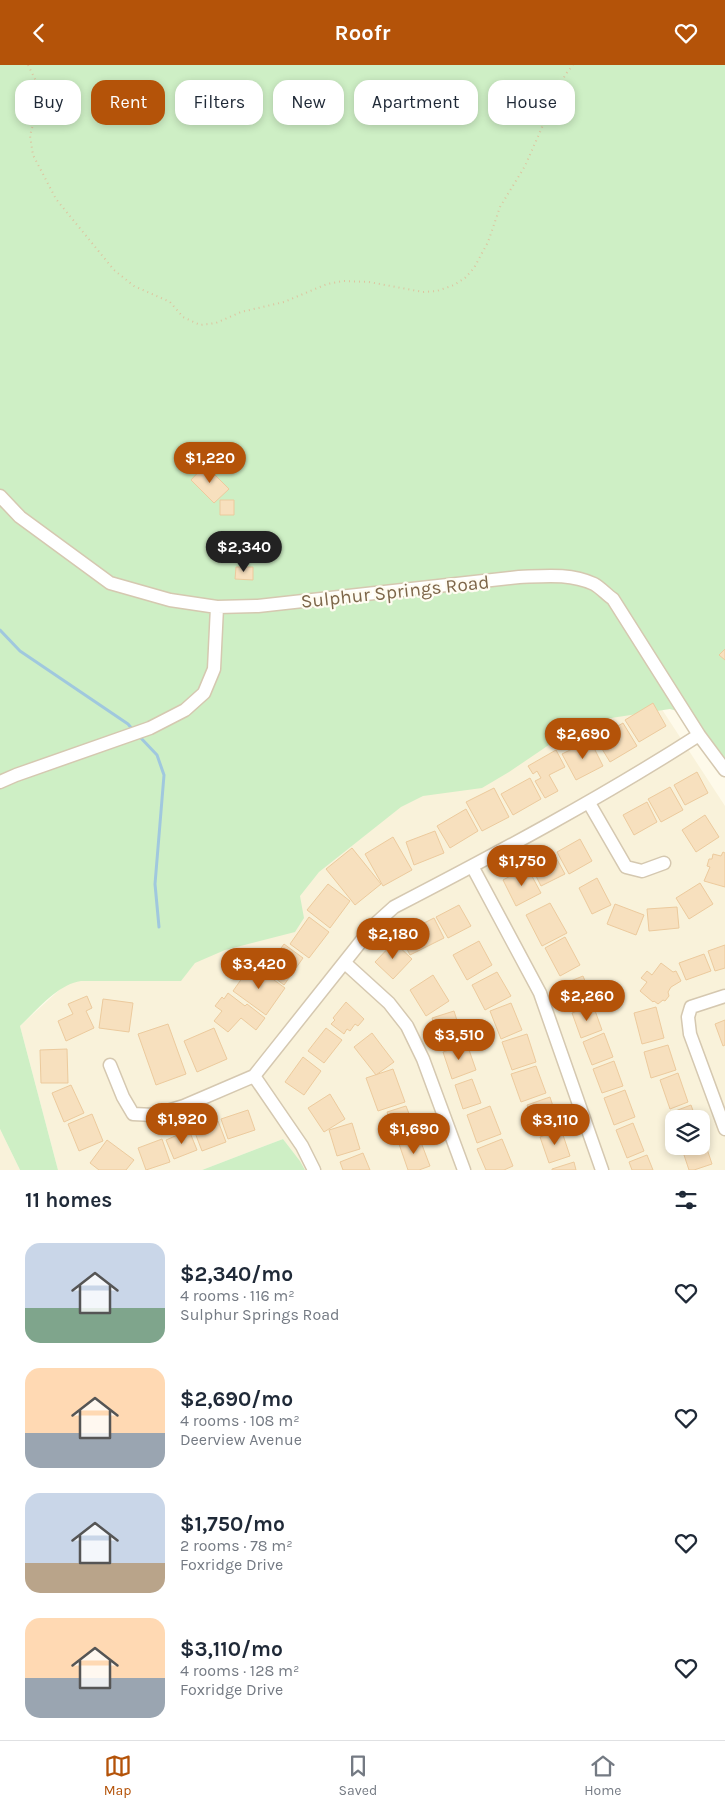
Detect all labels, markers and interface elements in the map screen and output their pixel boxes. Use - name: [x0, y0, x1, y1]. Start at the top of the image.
- icon: back: [25, 19, 53, 47]
- icon: heart: [672, 19, 700, 47]
- text: Roofr: [335, 20, 390, 46]
- chip: Buy: [15, 80, 81, 125]
- chip: Rent: [91, 80, 165, 125]
- chip: Filters: [175, 80, 263, 125]
- chip: New: [273, 80, 344, 125]
- chip: Apartment: [354, 80, 478, 125]
- chip: House: [488, 80, 575, 125]
- pin: $1,220: [169, 441, 251, 484]
- text: $1,220: [185, 448, 235, 467]
- pin: $2,340: [203, 531, 285, 573]
- text: $2,340: [217, 537, 271, 556]
- street label: Sulphur Springs Road: [300, 571, 490, 613]
- pin: $2,690: [542, 717, 624, 760]
- text: $2,690: [556, 724, 610, 743]
- pin: $1,750: [481, 845, 563, 887]
- text: $1,750: [498, 851, 546, 870]
- pin: $2,180: [352, 917, 434, 960]
- text: $2,180: [368, 924, 418, 943]
- pin: $3,420: [218, 947, 300, 990]
- text: $3,420: [232, 954, 286, 973]
- pin: $2,260: [546, 979, 628, 1022]
- text: $2,260: [560, 986, 614, 1005]
- pin: $3,510: [418, 1019, 500, 1061]
- text: $3,510: [434, 1025, 484, 1044]
- pin: $1,920: [141, 1103, 223, 1145]
- pin: $3,110: [514, 1103, 596, 1146]
- text: $1,920: [157, 1109, 207, 1128]
- text: $3,110: [532, 1110, 578, 1129]
- map controls: [665, 1110, 710, 1155]
- button: layers: [665, 1110, 710, 1155]
- pin: $1,690: [373, 1113, 455, 1155]
- text: $1,690: [389, 1119, 439, 1138]
- icon: filters: [672, 1186, 700, 1214]
- text: 11 homes: [25, 1188, 112, 1212]
- text: $2,340/mo: [180, 1262, 293, 1286]
- icon: home: [65, 1263, 125, 1323]
- icon: heart: [672, 1279, 700, 1307]
- text: 4 rooms · 116 m²: [180, 1286, 295, 1305]
- text: Sulphur Springs Road: [180, 1305, 339, 1324]
- text: $2,690/mo: [180, 1387, 293, 1411]
- icon: home: [65, 1388, 125, 1448]
- icon: heart: [672, 1404, 700, 1432]
- text: 4 rooms · 108 m²: [180, 1411, 300, 1430]
- text: Deerview Avenue: [180, 1430, 302, 1449]
- text: $1,750/mo: [180, 1512, 285, 1536]
- icon: home: [65, 1513, 125, 1573]
- icon: heart: [672, 1529, 700, 1557]
- text: 2 rooms · 78 m²: [180, 1536, 293, 1555]
- text: Foxridge Drive: [180, 1555, 283, 1574]
- text: $3,110/mo: [180, 1637, 283, 1661]
- icon: home: [65, 1638, 125, 1698]
- icon: heart: [672, 1654, 700, 1682]
- text: 4 rooms · 128 m²: [180, 1661, 299, 1680]
- text: Foxridge Drive: [180, 1680, 283, 1699]
- tab: Map: [104, 1752, 132, 1799]
- tab: Saved: [339, 1752, 377, 1799]
- tab: Home: [584, 1752, 622, 1799]

